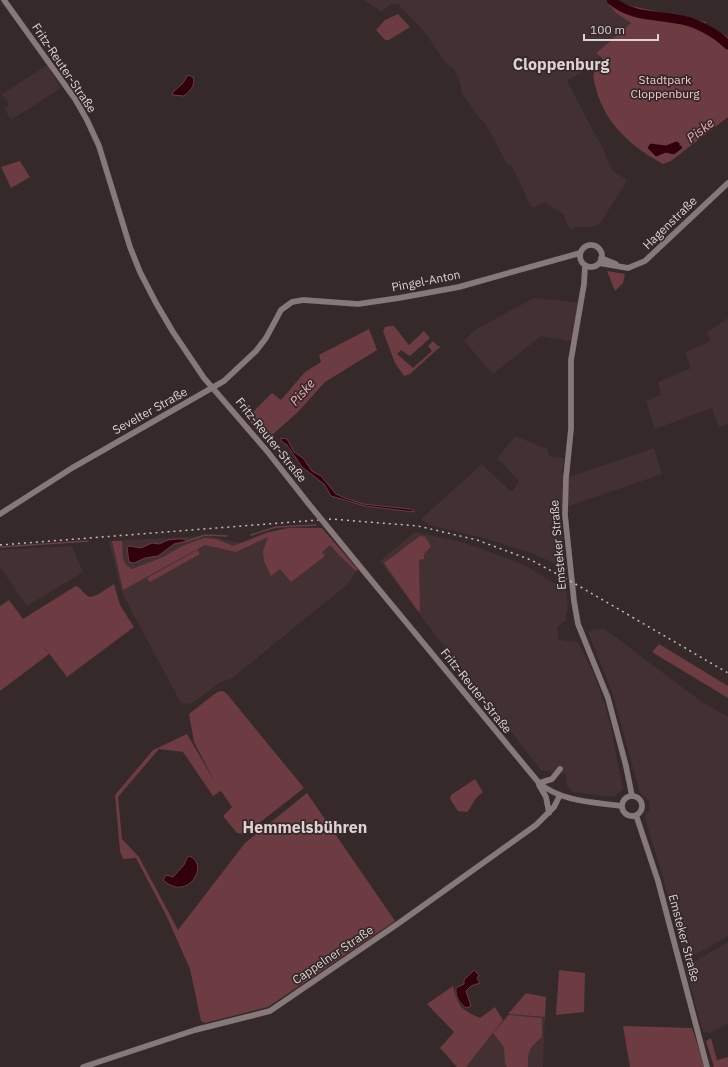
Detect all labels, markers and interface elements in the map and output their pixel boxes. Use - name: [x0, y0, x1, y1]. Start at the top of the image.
- scale bar: [584, 16, 658, 42]
- street label: Fritz-Reuter-Straße: [29, 20, 100, 116]
- text: 100 m: [590, 22, 625, 37]
- district label: Cloppenburg: [513, 54, 609, 74]
- park label: Stadtpark Cloppenburg: [630, 72, 700, 101]
- water label: Piske: [683, 114, 718, 146]
- street label: Hagenstraße: [639, 193, 700, 252]
- street label: Pingel-Anton: [390, 266, 462, 295]
- water label: Piske: [286, 375, 319, 409]
- street label: Sevelter Straße: [110, 384, 190, 437]
- street label: Fritz-Reuter-Straße: [233, 394, 310, 485]
- street label: Emsteker Straße: [546, 499, 569, 591]
- street label: Fritz-Reuter-Straße: [438, 645, 515, 736]
- district label: Hemmelsbühren: [243, 817, 367, 837]
- street label: Emsteker Straße: [666, 892, 703, 984]
- street label: Cappelner Straße: [289, 922, 376, 987]

